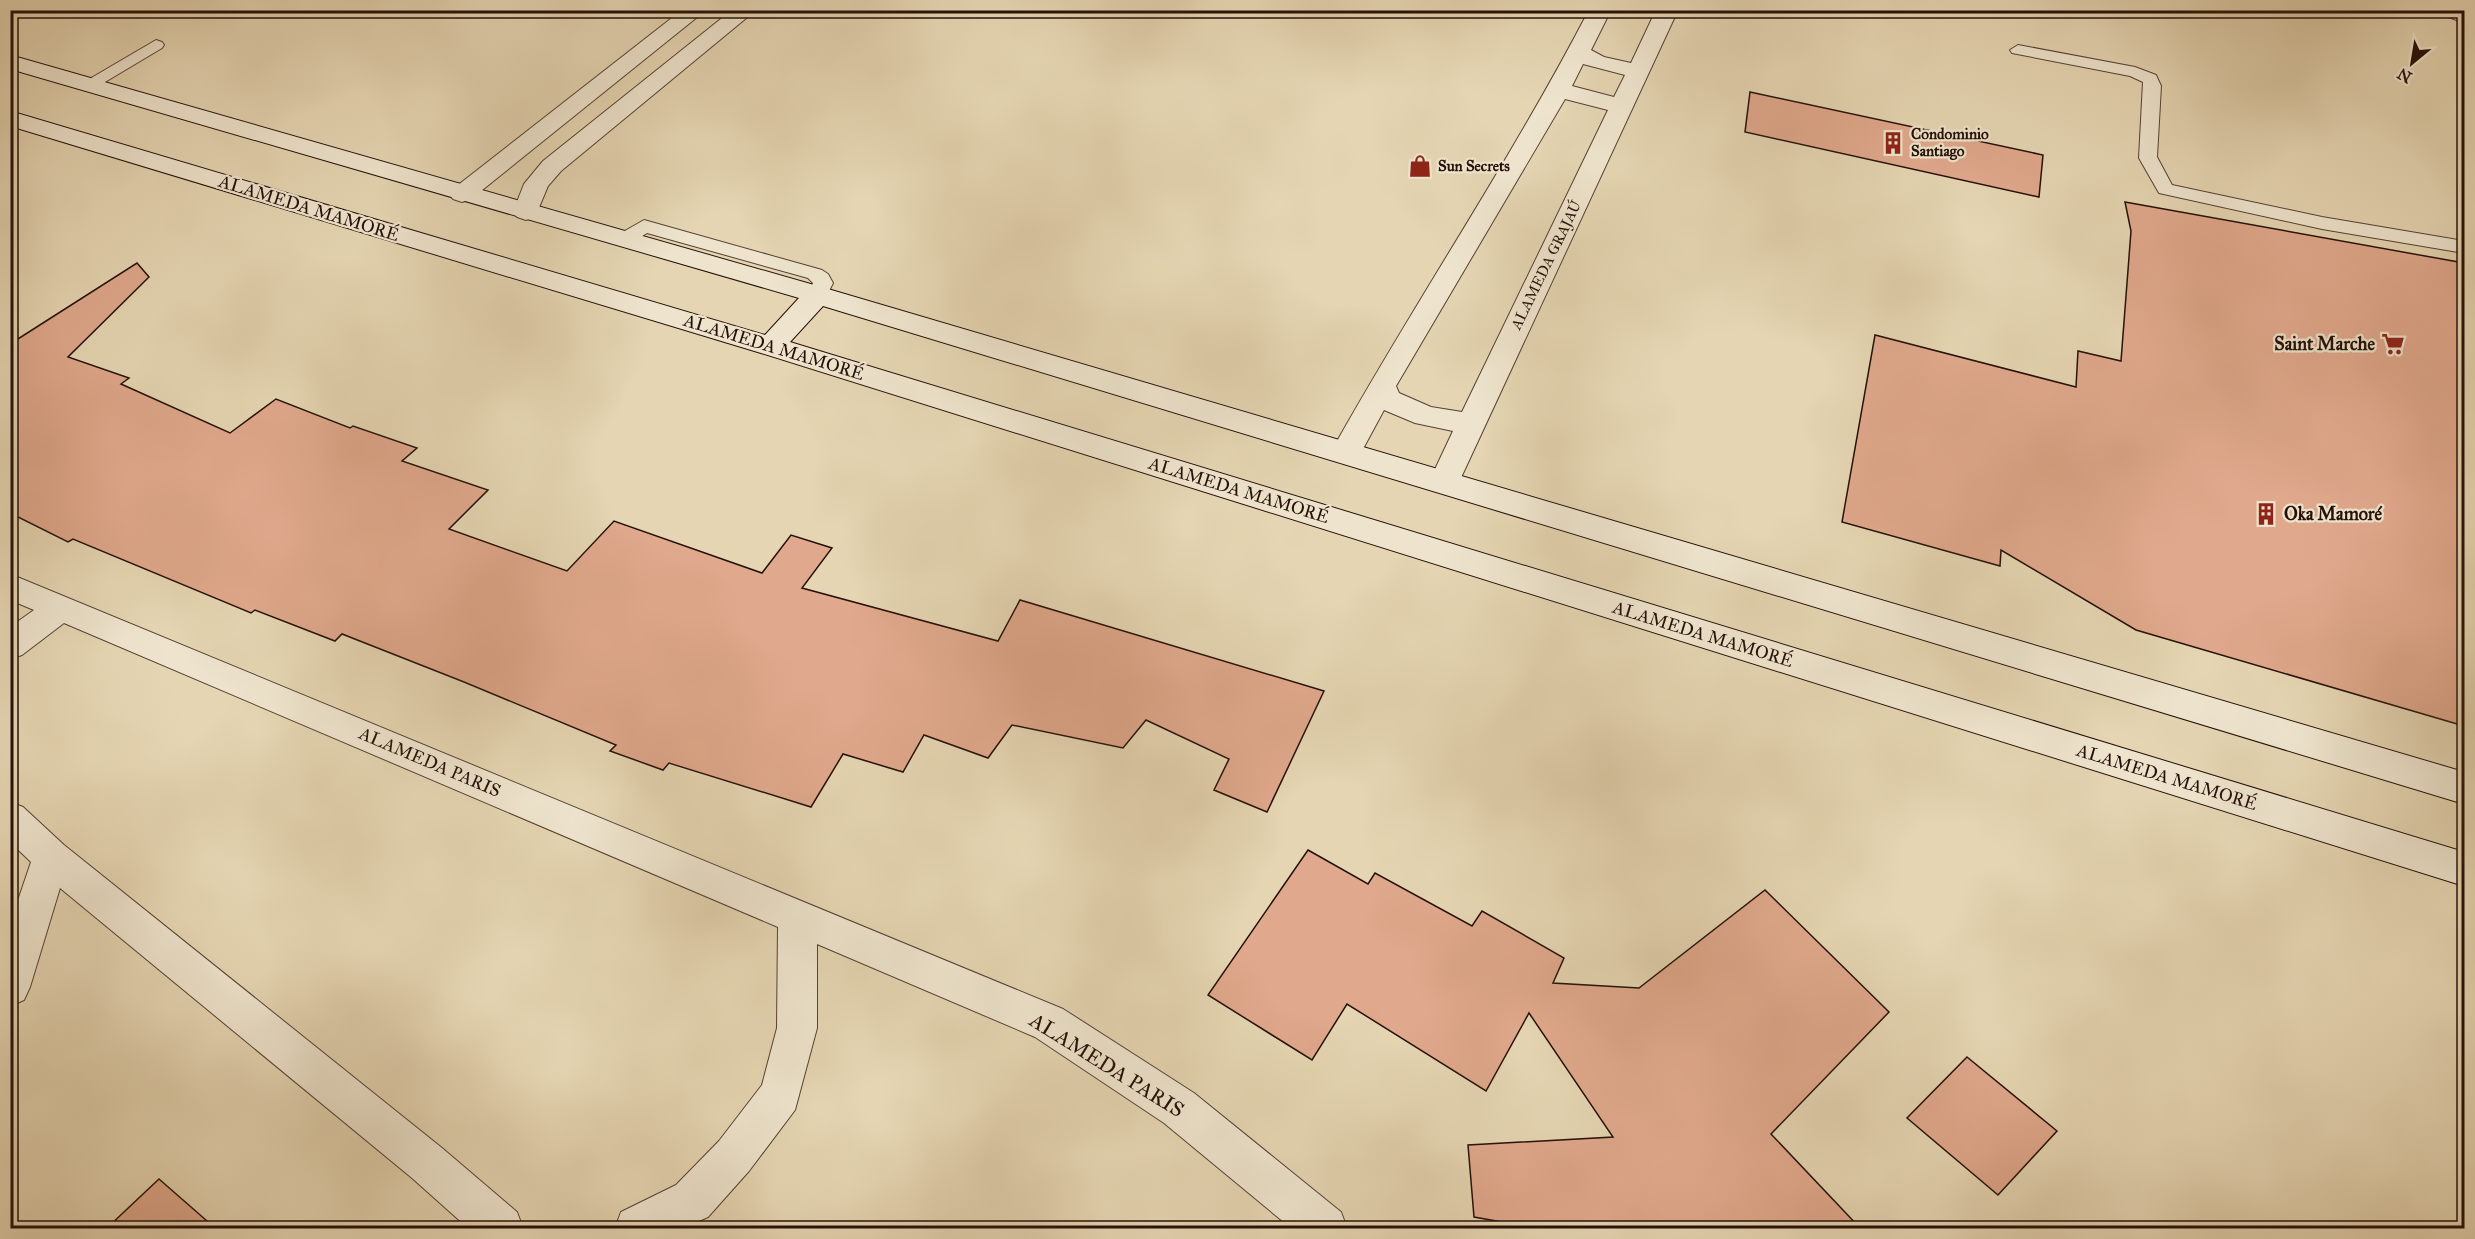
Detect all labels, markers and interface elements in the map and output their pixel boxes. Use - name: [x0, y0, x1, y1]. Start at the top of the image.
- north arrow: [2382, 33, 2442, 93]
- text: N: [2394, 64, 2415, 87]
- place label: Condominio Santiago: [1911, 125, 1989, 161]
- building icon: Condominio Santiago: [1880, 130, 1906, 156]
- shop icon: Sun Secrets: [1407, 153, 1433, 179]
- place label: Sun Secrets: [1438, 157, 1510, 175]
- street label: ALAMEDA MAMORÉ: [215, 168, 403, 246]
- street label: ALAMEDA GRAJAÚ: [1506, 197, 1586, 334]
- street label: ALAMEDA MAMORÉ: [680, 307, 868, 385]
- supermarket icon: Saint Marche: [2380, 331, 2406, 357]
- place label: Saint Marche: [2274, 333, 2375, 355]
- street label: ALAMEDA MAMORÉ: [1145, 450, 1333, 528]
- building icon: Oka Mamoré: [2253, 501, 2279, 527]
- place label: Oka Mamoré: [2284, 503, 2382, 525]
- street label: ALAMEDA MAMORÉ: [1609, 594, 1797, 672]
- street label: ALAMEDA PARIS: [355, 722, 504, 802]
- street label: ALAMEDA MAMORÉ: [2073, 737, 2261, 815]
- street label: ALAMEDA PARIS: [1024, 1006, 1189, 1123]

